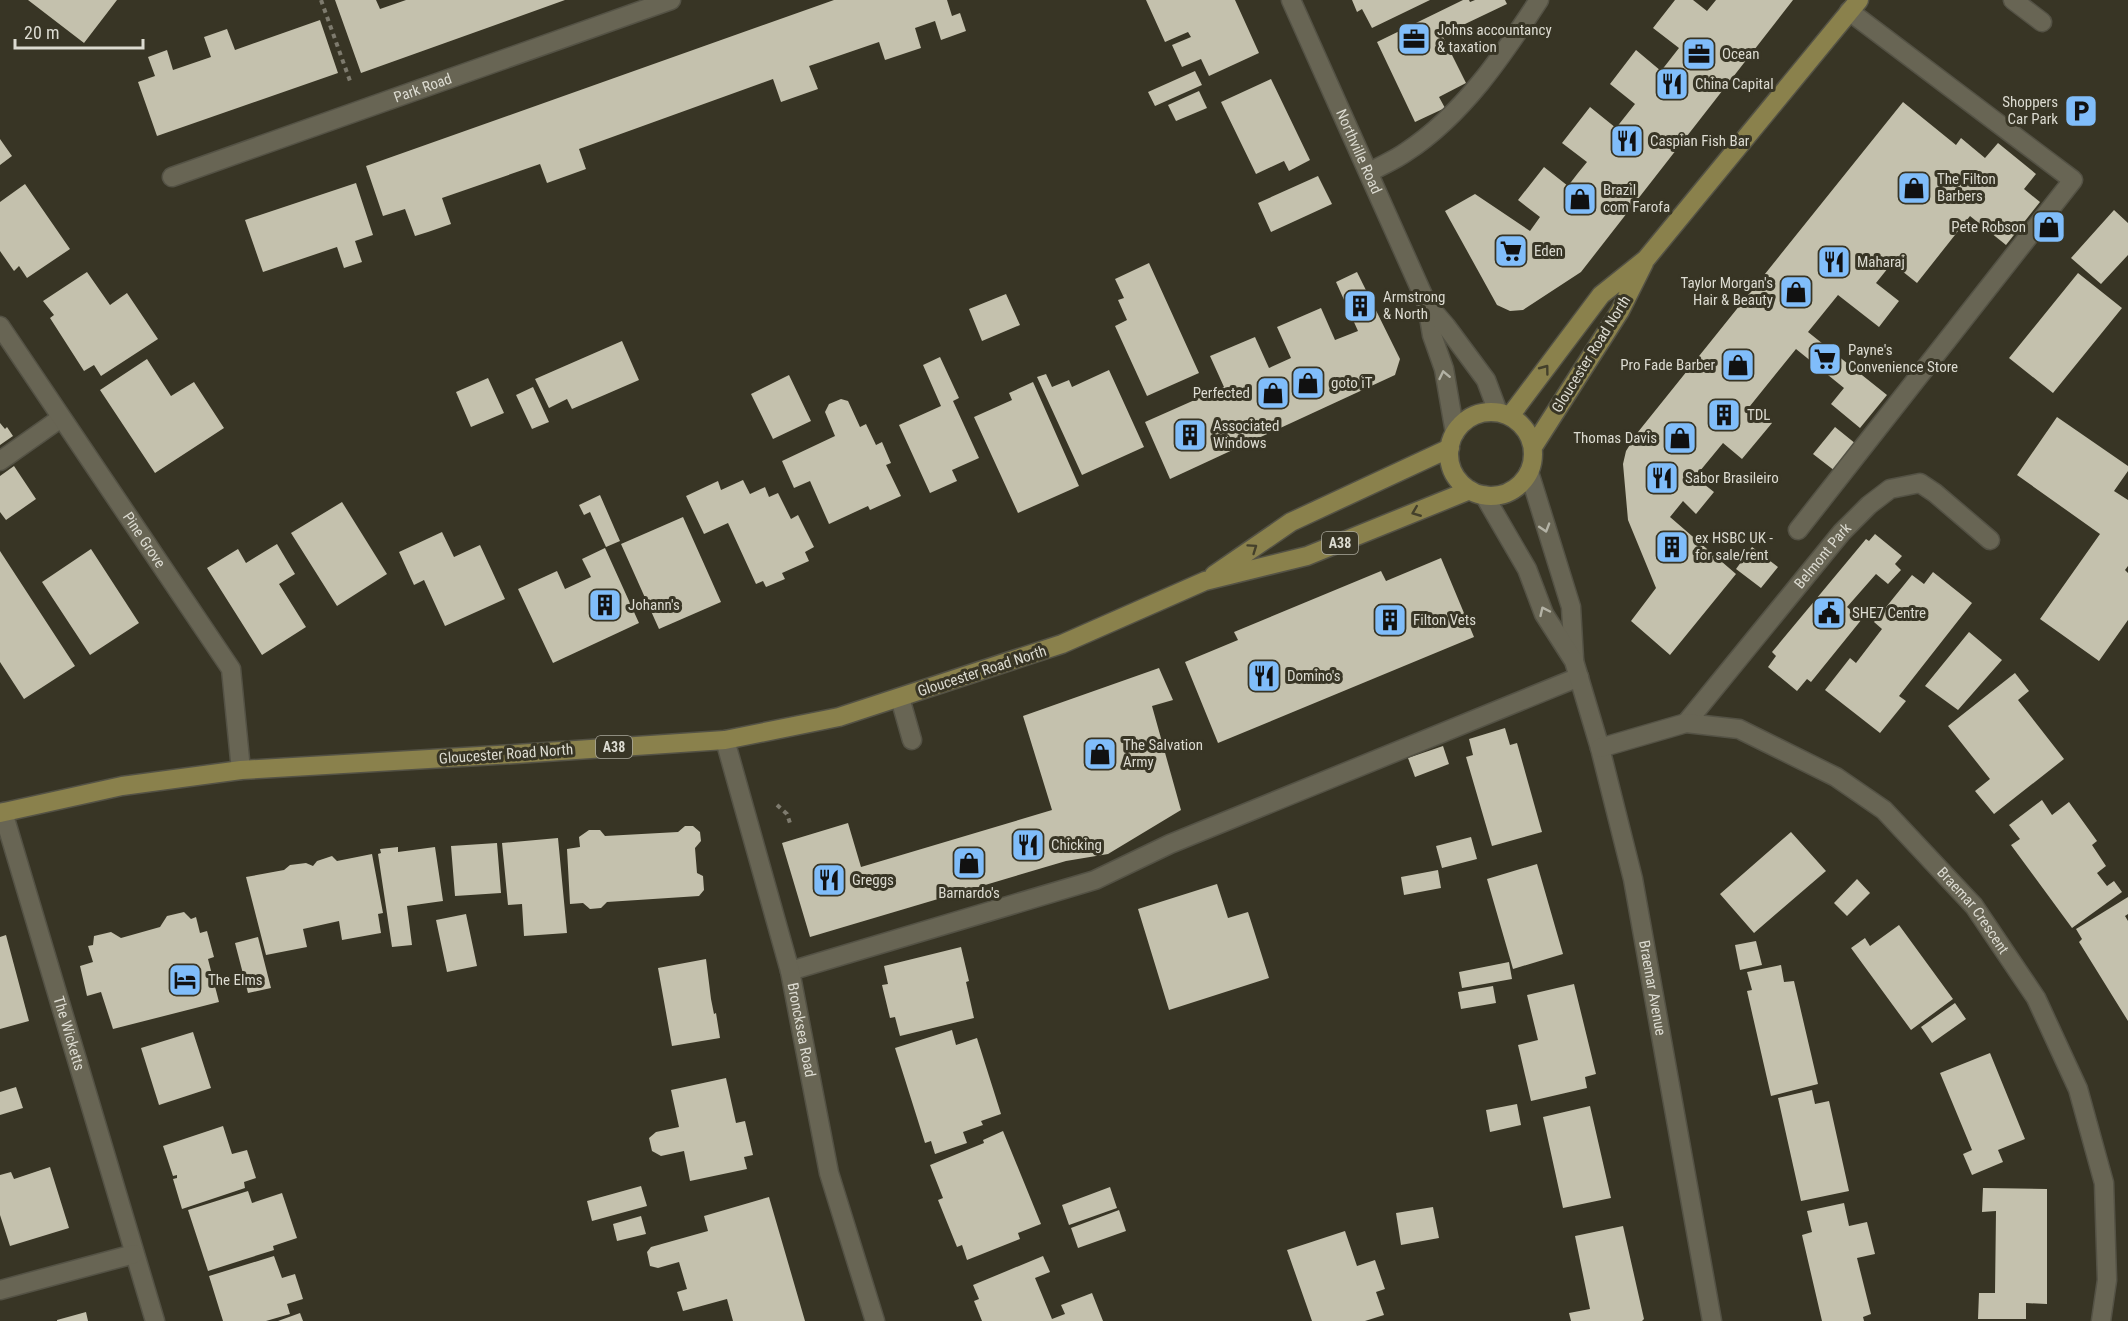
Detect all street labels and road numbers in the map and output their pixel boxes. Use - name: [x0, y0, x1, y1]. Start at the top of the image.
- street label: Park Road: [391, 70, 454, 107]
- street label: Northville Road: [1332, 106, 1386, 197]
- street label: Gloucester Road North: [1548, 292, 1634, 416]
- street label: Pine Grove: [119, 509, 169, 571]
- street label: Belmont Park: [1791, 519, 1855, 592]
- road number: A38: [1322, 532, 1358, 554]
- street label: Gloucester Road North: [915, 642, 1049, 700]
- road number: A38: [596, 736, 632, 758]
- street label: Gloucester Road North: [438, 740, 574, 768]
- street label: Braemar Crescent: [1933, 863, 2013, 957]
- street label: Braemar Avenue: [1635, 939, 1670, 1037]
- street label: Broncksea Road: [783, 981, 819, 1079]
- street label: The Wicketts: [49, 994, 89, 1073]

